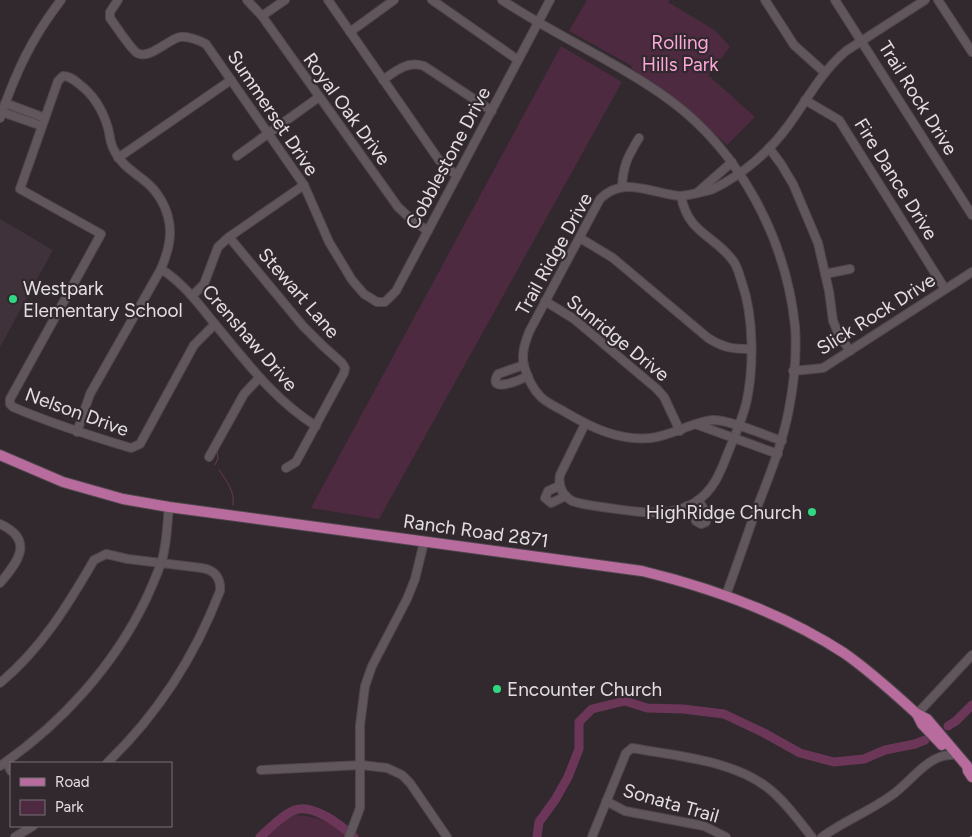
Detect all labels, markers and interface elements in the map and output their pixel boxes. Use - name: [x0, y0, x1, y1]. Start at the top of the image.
- park label: Rolling Hills Park: [642, 31, 719, 76]
- street label: Trail Rock Drive: [874, 37, 962, 159]
- street label: Summerset Drive: [223, 46, 323, 180]
- street label: Royal Oak Drive: [299, 48, 395, 170]
- street label: Cobblestone Drive: [401, 83, 495, 233]
- street label: Fire Dance Drive: [849, 114, 943, 244]
- street label: Trail Ridge Drive: [511, 189, 597, 319]
- street label: Stewart Lane: [254, 243, 344, 343]
- street label: Slick Rock Drive: [812, 268, 940, 360]
- place label: Westpark Elementary School: [23, 277, 183, 322]
- street label: Crenshaw Drive: [197, 280, 303, 396]
- street label: Sunridge Drive: [562, 290, 674, 386]
- marker: Westpark Elementary School: [7, 293, 19, 305]
- street label: Nelson Drive: [22, 383, 132, 441]
- place label: HighRidge Church: [646, 501, 802, 524]
- marker: HighRidge Church: [806, 506, 818, 518]
- street label: Ranch Road 2871: [402, 509, 550, 553]
- place label: Encounter Church: [507, 678, 662, 701]
- marker: Encounter Church: [491, 683, 503, 695]
- legend: [10, 762, 172, 827]
- text: Road: [55, 773, 90, 791]
- street label: Sonata Trail: [620, 778, 722, 828]
- text: Park: [55, 798, 84, 816]

